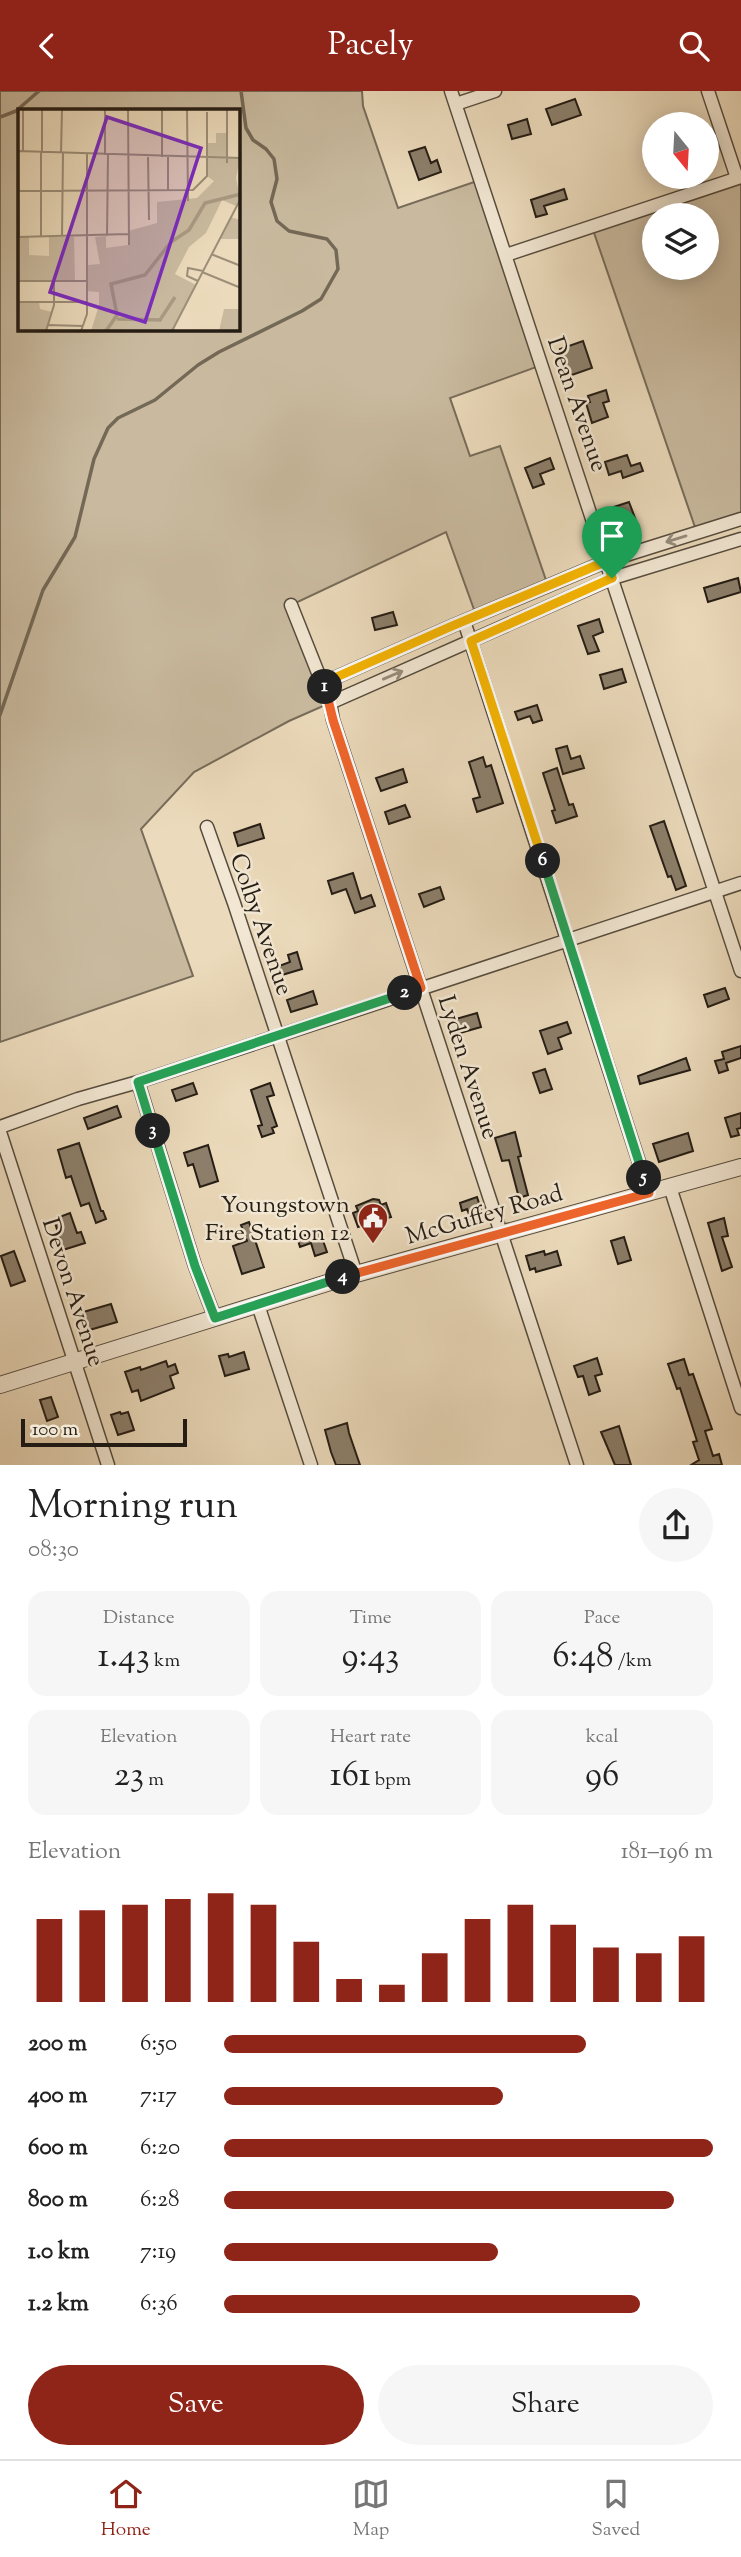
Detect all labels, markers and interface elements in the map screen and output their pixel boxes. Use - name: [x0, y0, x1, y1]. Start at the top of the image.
- text: Pacely: [328, 23, 413, 69]
- icon: back: [28, 27, 66, 65]
- icon: search: [675, 27, 713, 65]
- inset map: [18, 109, 240, 331]
- north arrow: [642, 112, 719, 189]
- map controls: [642, 112, 719, 280]
- button: layers: [642, 203, 719, 280]
- street label: Dean Avenue: [537, 333, 615, 477]
- pin: [582, 506, 642, 578]
- icon: arrive: [593, 517, 631, 555]
- one-way arrow: [665, 534, 687, 547]
- one-way arrow: [381, 668, 403, 681]
- pin: 1: [308, 669, 342, 705]
- text: 1: [321, 673, 328, 700]
- pin: 6: [526, 843, 560, 879]
- text: 6: [538, 847, 547, 874]
- street label: Colby Avenue: [220, 849, 300, 1000]
- pin: 2: [388, 975, 422, 1011]
- text: 2: [400, 979, 409, 1006]
- street label: Lyden Avenue: [428, 991, 506, 1144]
- pin: 3: [136, 1114, 170, 1149]
- text: 3: [149, 1117, 156, 1144]
- pin: 5: [626, 1161, 662, 1195]
- text: 5: [640, 1164, 647, 1191]
- street label: McGuffey Road: [402, 1177, 567, 1255]
- place label: Youngstown Fire Station 12: [205, 1189, 350, 1251]
- public building icon: Youngstown Fire Station 12: [356, 1201, 390, 1245]
- street label: Devon Avenue: [32, 1214, 112, 1371]
- pin: 4: [326, 1259, 360, 1295]
- text: 4: [338, 1263, 347, 1290]
- scale bar: [21, 1416, 187, 1448]
- text: 100 m: [32, 1417, 78, 1444]
- text: Morning run: [28, 1481, 238, 1535]
- button: share: [639, 1488, 713, 1562]
- text: 08:30: [28, 1534, 79, 1567]
- text: Distance: [103, 1605, 175, 1632]
- text: Time: [349, 1605, 392, 1632]
- text: Pace: [584, 1605, 620, 1632]
- text: 1.43: [98, 1632, 150, 1683]
- text: 9:43: [342, 1632, 399, 1683]
- text: 6:48: [552, 1632, 614, 1683]
- text: km: [150, 1648, 180, 1675]
- text: /km: [614, 1648, 652, 1675]
- text: Elevation: [100, 1724, 177, 1751]
- text: Heart rate: [330, 1724, 411, 1751]
- text: kcal: [586, 1724, 618, 1751]
- text: 23: [114, 1751, 144, 1802]
- text: 161: [330, 1751, 371, 1802]
- text: 96: [585, 1751, 619, 1802]
- text: m: [144, 1767, 164, 1794]
- text: bpm: [371, 1767, 411, 1794]
- text: Elevation: [28, 1836, 121, 1869]
- text: 181–196 m: [621, 1836, 713, 1869]
- text: 200 m: [28, 2028, 87, 2061]
- text: 6:50: [140, 2028, 177, 2061]
- text: 400 m: [28, 2080, 88, 2113]
- text: 7:17: [140, 2080, 177, 2113]
- text: 600 m: [28, 2132, 88, 2165]
- text: 6:20: [140, 2132, 180, 2165]
- text: 800 m: [28, 2184, 88, 2217]
- text: 6:28: [140, 2184, 179, 2217]
- text: 1.0 km: [28, 2236, 90, 2269]
- text: 7:19: [140, 2236, 176, 2269]
- text: 1.2 km: [28, 2288, 89, 2321]
- text: 6:36: [140, 2288, 178, 2321]
- button: Save: [28, 2365, 364, 2445]
- button: Share: [378, 2365, 713, 2445]
- tab: Home: [101, 2475, 151, 2544]
- tab: Map: [352, 2475, 390, 2544]
- tab: Saved: [591, 2475, 640, 2544]

